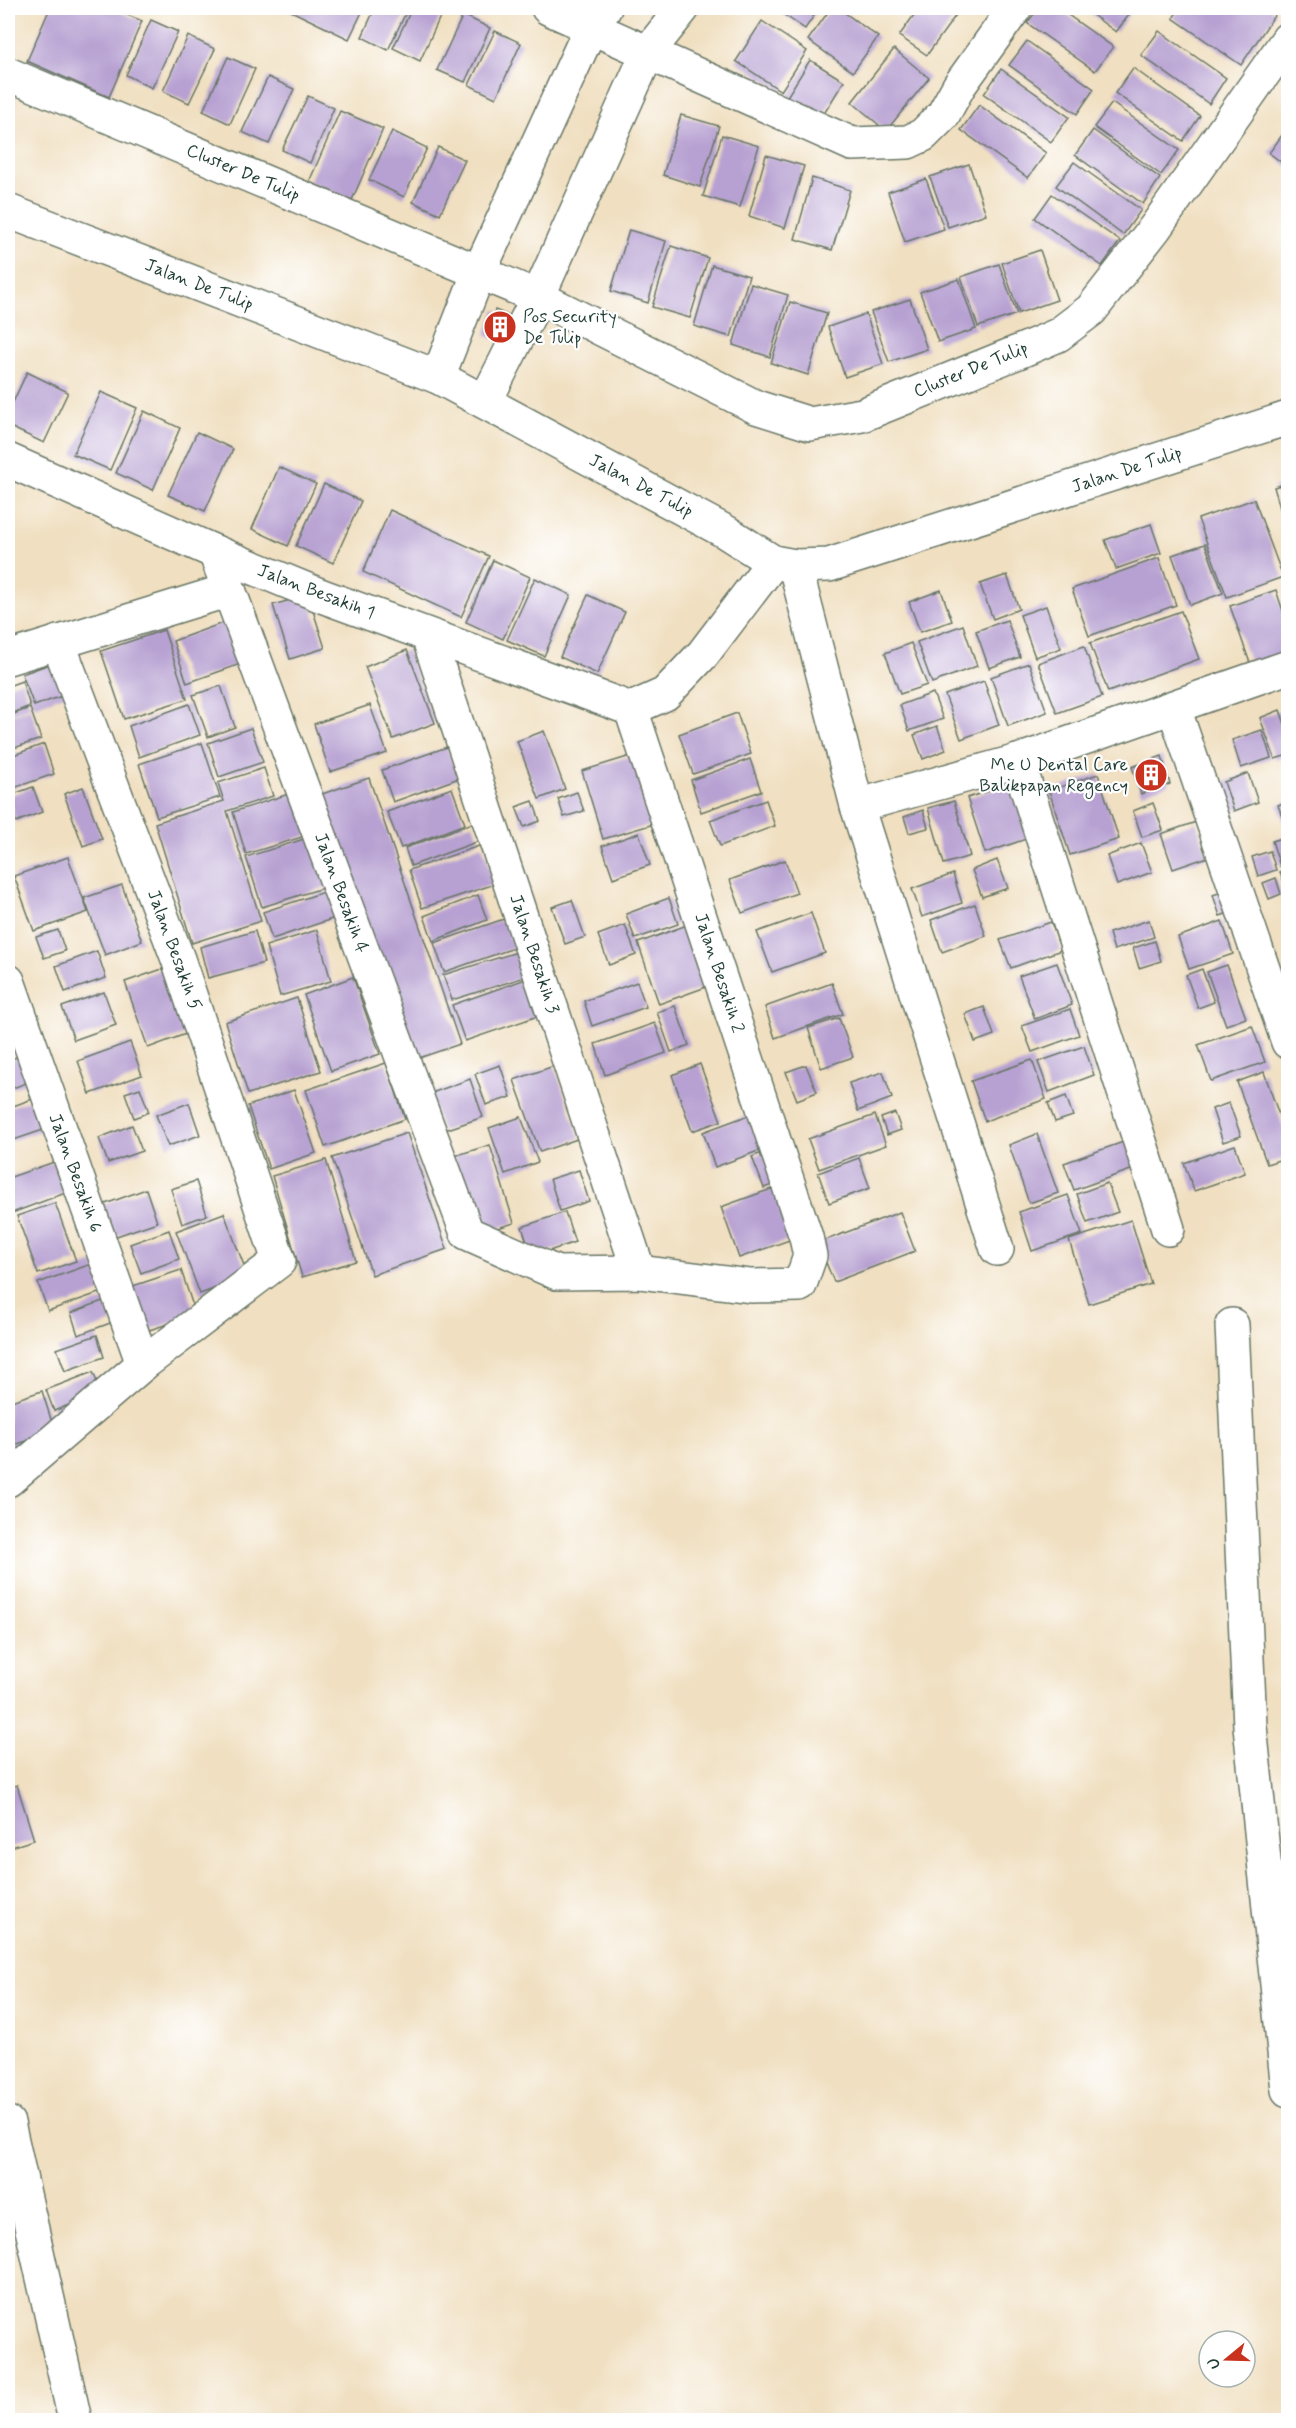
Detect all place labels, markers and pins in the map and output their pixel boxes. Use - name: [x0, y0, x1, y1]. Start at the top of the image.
- place label: Pos Security De Tulip: [523, 305, 617, 350]
- building icon: Pos Security De Tulip: [482, 309, 518, 345]
- place label: Me U Dental Care Balikpapan Regency: [979, 753, 1128, 799]
- building icon: Me U Dental Care Balikpapan Regency: [1133, 757, 1169, 793]

